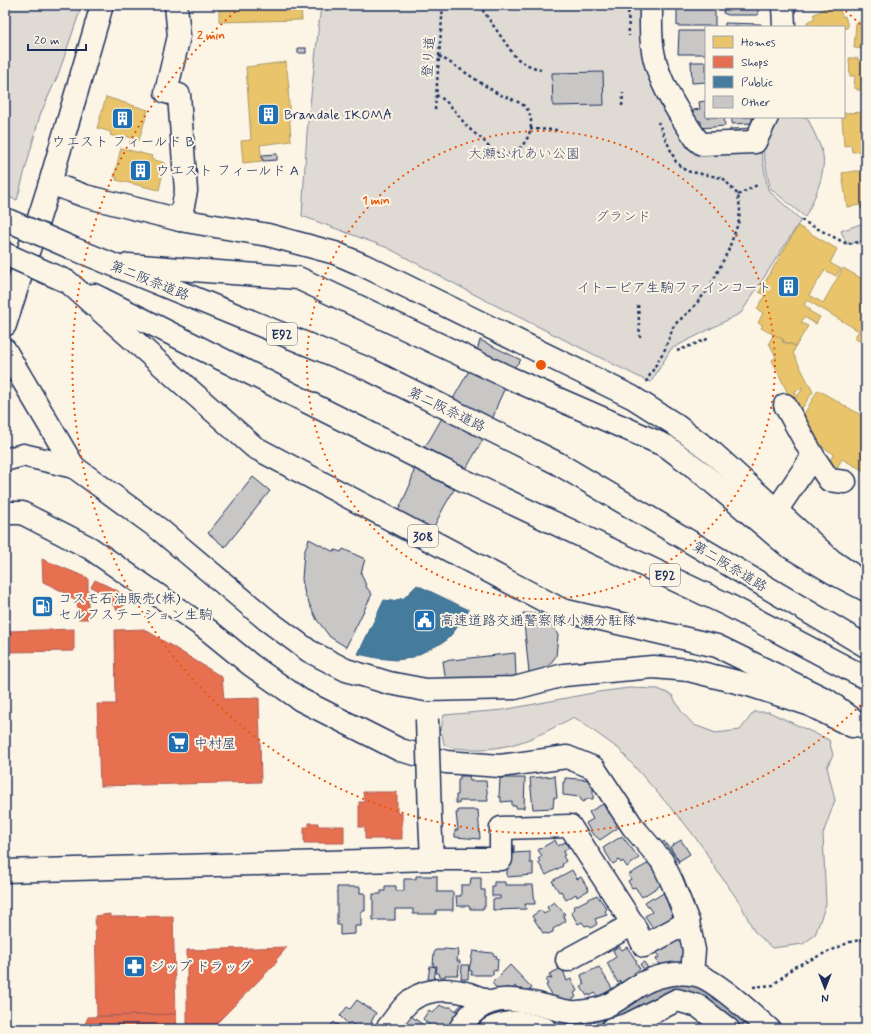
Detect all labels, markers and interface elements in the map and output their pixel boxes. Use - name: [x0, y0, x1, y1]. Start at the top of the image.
- scale bar: [28, 26, 86, 52]
- legend: [705, 26, 845, 118]
- text: 2 min: [197, 28, 225, 44]
- text: 20 m: [34, 33, 60, 49]
- street label: 登り道: [419, 35, 439, 79]
- text: Homes: [741, 35, 776, 51]
- text: Shops: [741, 55, 768, 71]
- text: Public: [741, 75, 773, 91]
- text: Other: [741, 95, 770, 111]
- building icon: Brandale IKOMA: [256, 101, 282, 127]
- building icon: ウエスト フィールド B: [110, 106, 136, 132]
- place label: Brandale IKOMA: [284, 106, 392, 124]
- place label: ウエスト フィールド B: [52, 133, 194, 151]
- park label: 大瀬ふれあい公園: [468, 145, 580, 163]
- building icon: ウエスト フィールド A: [127, 157, 153, 183]
- place label: ウエスト フィールド A: [156, 162, 299, 180]
- text: 1 min: [362, 193, 390, 209]
- park label: グランド: [595, 208, 651, 226]
- street label: 第二阪奈道路: [107, 257, 192, 305]
- building icon: イトーピア生駒ファインコート: [775, 274, 801, 300]
- place label: イトーピア生駒ファインコート: [576, 279, 772, 297]
- road number: E92: [267, 323, 297, 345]
- centre of rings: [534, 358, 548, 372]
- street label: 第二阪奈道路: [405, 383, 488, 436]
- road number: 308: [408, 525, 438, 547]
- street label: 第二阪奈道路: [689, 538, 770, 596]
- road number: E92: [650, 564, 680, 586]
- place label: コスモ石油販売(株) セルフステーション生駒: [58, 590, 213, 624]
- fuel station icon: コスモ石油販売(株) セルフステーション生駒: [29, 593, 55, 619]
- public building icon: 高速道路交通警察隊小瀬分駐隊: [412, 607, 438, 633]
- place label: 高速道路交通警察隊小瀬分駐隊: [440, 612, 636, 630]
- supermarket icon: 中村屋: [166, 730, 192, 756]
- place label: 中村屋: [194, 735, 236, 753]
- pharmacy icon: ジップ ドラッグ: [122, 953, 148, 979]
- place label: ジップ ドラッグ: [150, 958, 252, 976]
- north arrow: [805, 968, 845, 1008]
- text: N: [821, 990, 829, 1004]

